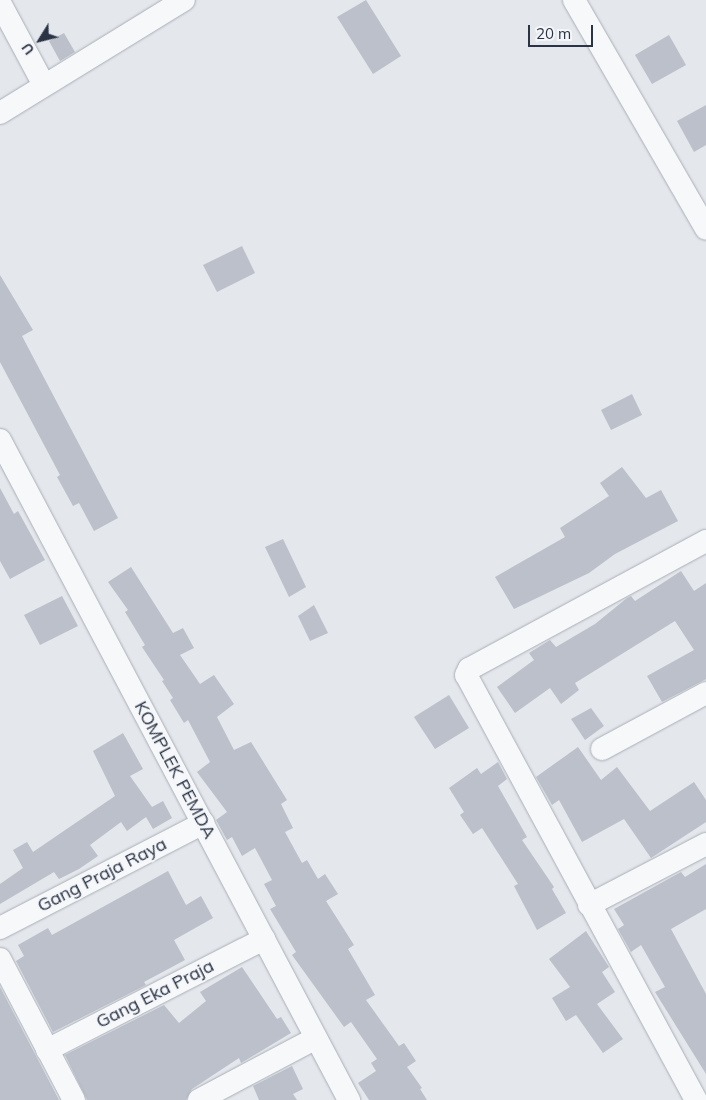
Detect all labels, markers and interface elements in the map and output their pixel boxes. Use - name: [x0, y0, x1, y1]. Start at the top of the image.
- north arrow: [15, 15, 65, 65]
- scale bar: [531, 15, 596, 47]
- text: 20 m: [536, 24, 571, 43]
- text: U: [18, 39, 38, 58]
- street label: KOMPLEK PEMDA: [130, 698, 220, 842]
- street label: Gang Praja Raya: [34, 833, 170, 917]
- street label: Gang Eka Praja: [93, 955, 217, 1033]

